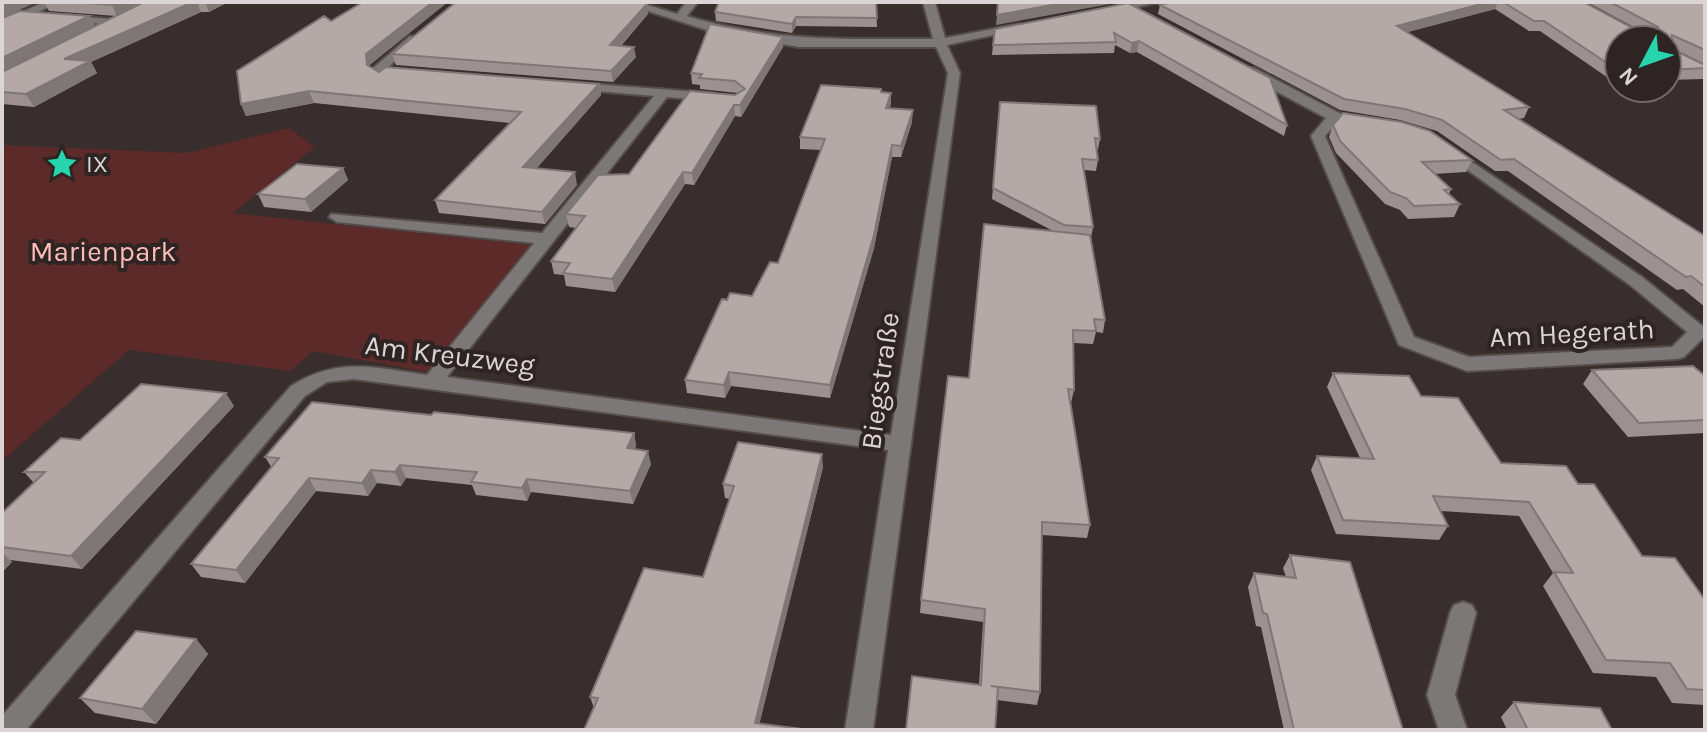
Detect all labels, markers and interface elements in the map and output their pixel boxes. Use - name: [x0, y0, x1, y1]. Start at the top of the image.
- north arrow: [1603, 24, 1683, 104]
- text: N: [1614, 62, 1644, 91]
- place icon: IX: [45, 147, 79, 181]
- place label: IX: [86, 150, 108, 178]
- park label: Marienpark: [30, 235, 176, 268]
- street label: Biegstraße: [854, 310, 906, 452]
- street label: Am Hegerath: [1489, 312, 1655, 354]
- street label: Am Kreuzweg: [363, 328, 537, 382]

